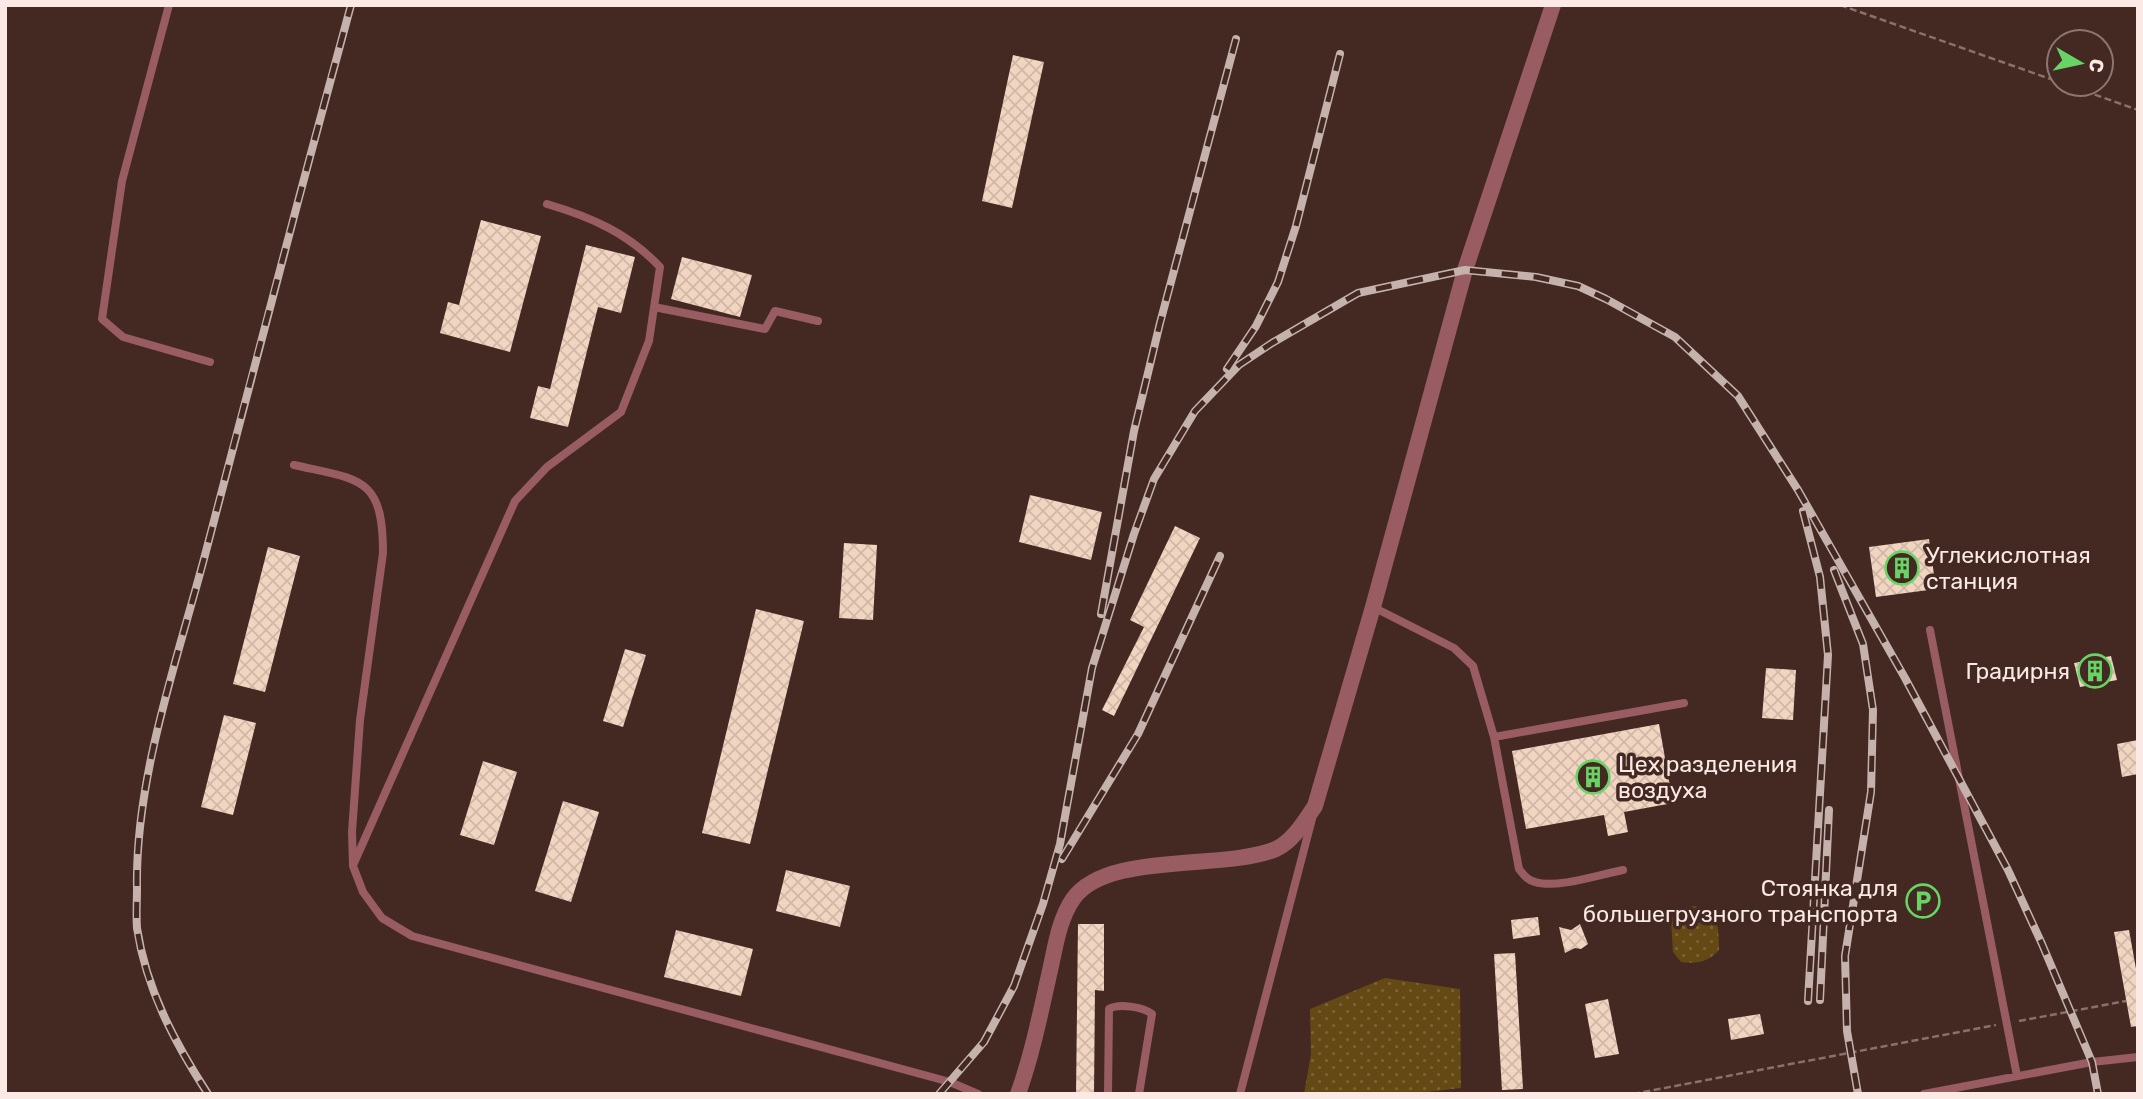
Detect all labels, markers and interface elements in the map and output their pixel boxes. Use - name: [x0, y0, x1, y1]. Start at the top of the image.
- north arrow: [2045, 28, 2115, 98]
- text: С: [2084, 57, 2109, 74]
- place label: Углекислотная станция: [1926, 541, 2091, 595]
- building icon: Углекислотная станция: [1883, 549, 1921, 587]
- building icon: Градирня: [2076, 652, 2114, 690]
- place label: Градирня: [1965, 657, 2070, 685]
- place label: Цех разделения воздуха: [1618, 750, 1797, 804]
- building icon: Цех разделения воздуха: [1574, 758, 1612, 796]
- place label: Стоянка для большегрузного транспорта: [1583, 874, 1898, 928]
- parking icon: Стоянка для большегрузного транспорта: [1904, 882, 1942, 920]

